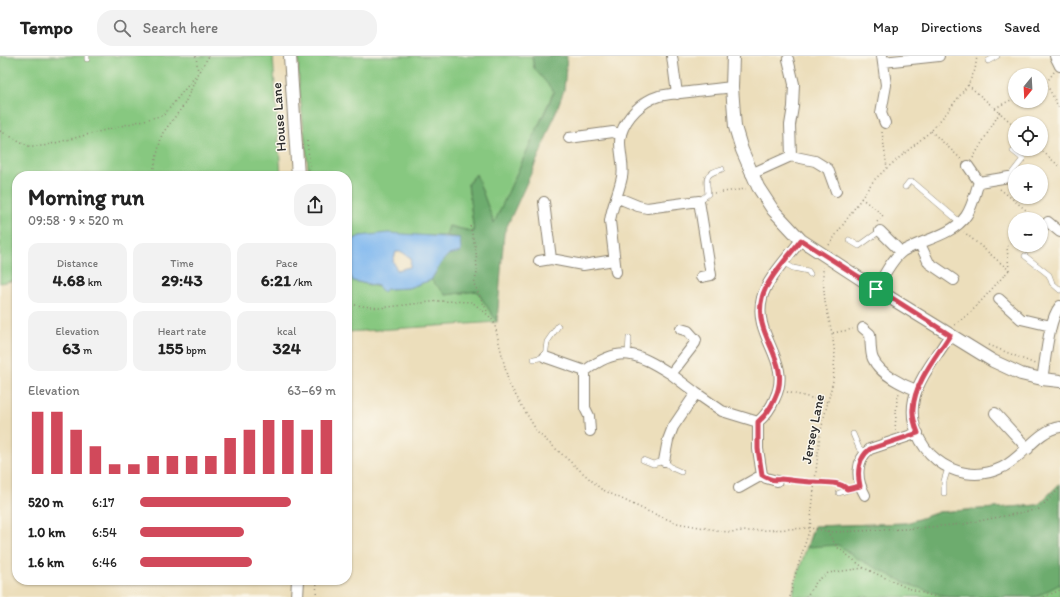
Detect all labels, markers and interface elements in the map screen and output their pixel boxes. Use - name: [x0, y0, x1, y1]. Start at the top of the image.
- search box: [97, 10, 377, 46]
- text: Tempo: [20, 16, 73, 39]
- icon: search: [111, 17, 133, 39]
- text: Search here: [143, 19, 218, 37]
- text: Map: [873, 19, 899, 36]
- text: Directions: [921, 19, 982, 36]
- text: Saved: [1004, 19, 1040, 36]
- north arrow: [1008, 68, 1048, 108]
- map controls: [1008, 68, 1048, 252]
- street label: House Lane: [268, 82, 290, 152]
- button: locate: [1008, 116, 1048, 156]
- button: +: [1008, 164, 1048, 204]
- text: Morning run: [28, 184, 144, 211]
- button: share: [294, 184, 336, 226]
- button: −: [1008, 212, 1048, 252]
- text: 09:58 · 9 × 520 m: [28, 213, 123, 228]
- text: Distance: [57, 257, 98, 270]
- text: Time: [170, 257, 194, 270]
- text: Pace: [276, 257, 298, 270]
- text: 4.68: [52, 270, 85, 290]
- text: 29:43: [161, 270, 203, 290]
- text: 6:21: [261, 270, 291, 290]
- pin: [859, 272, 893, 306]
- text: km: [85, 276, 102, 289]
- text: /km: [291, 276, 312, 289]
- icon: arrive: [865, 278, 887, 300]
- text: Elevation: [55, 325, 99, 338]
- text: Heart rate: [158, 325, 206, 338]
- text: kcal: [277, 325, 296, 338]
- text: 63: [62, 338, 81, 358]
- text: 155: [158, 338, 183, 358]
- text: 324: [272, 338, 301, 358]
- text: m: [81, 344, 92, 357]
- text: bpm: [183, 344, 206, 357]
- text: Elevation: [28, 383, 80, 398]
- text: 63–69 m: [287, 383, 336, 398]
- street label: Jersey Lane: [798, 392, 828, 465]
- text: 520 m: [28, 495, 64, 510]
- text: 6:17: [92, 495, 115, 510]
- text: 1.0 km: [28, 525, 65, 540]
- text: 6:54: [92, 525, 117, 540]
- text: 1.6 km: [28, 555, 64, 570]
- text: 6:46: [92, 555, 117, 570]

